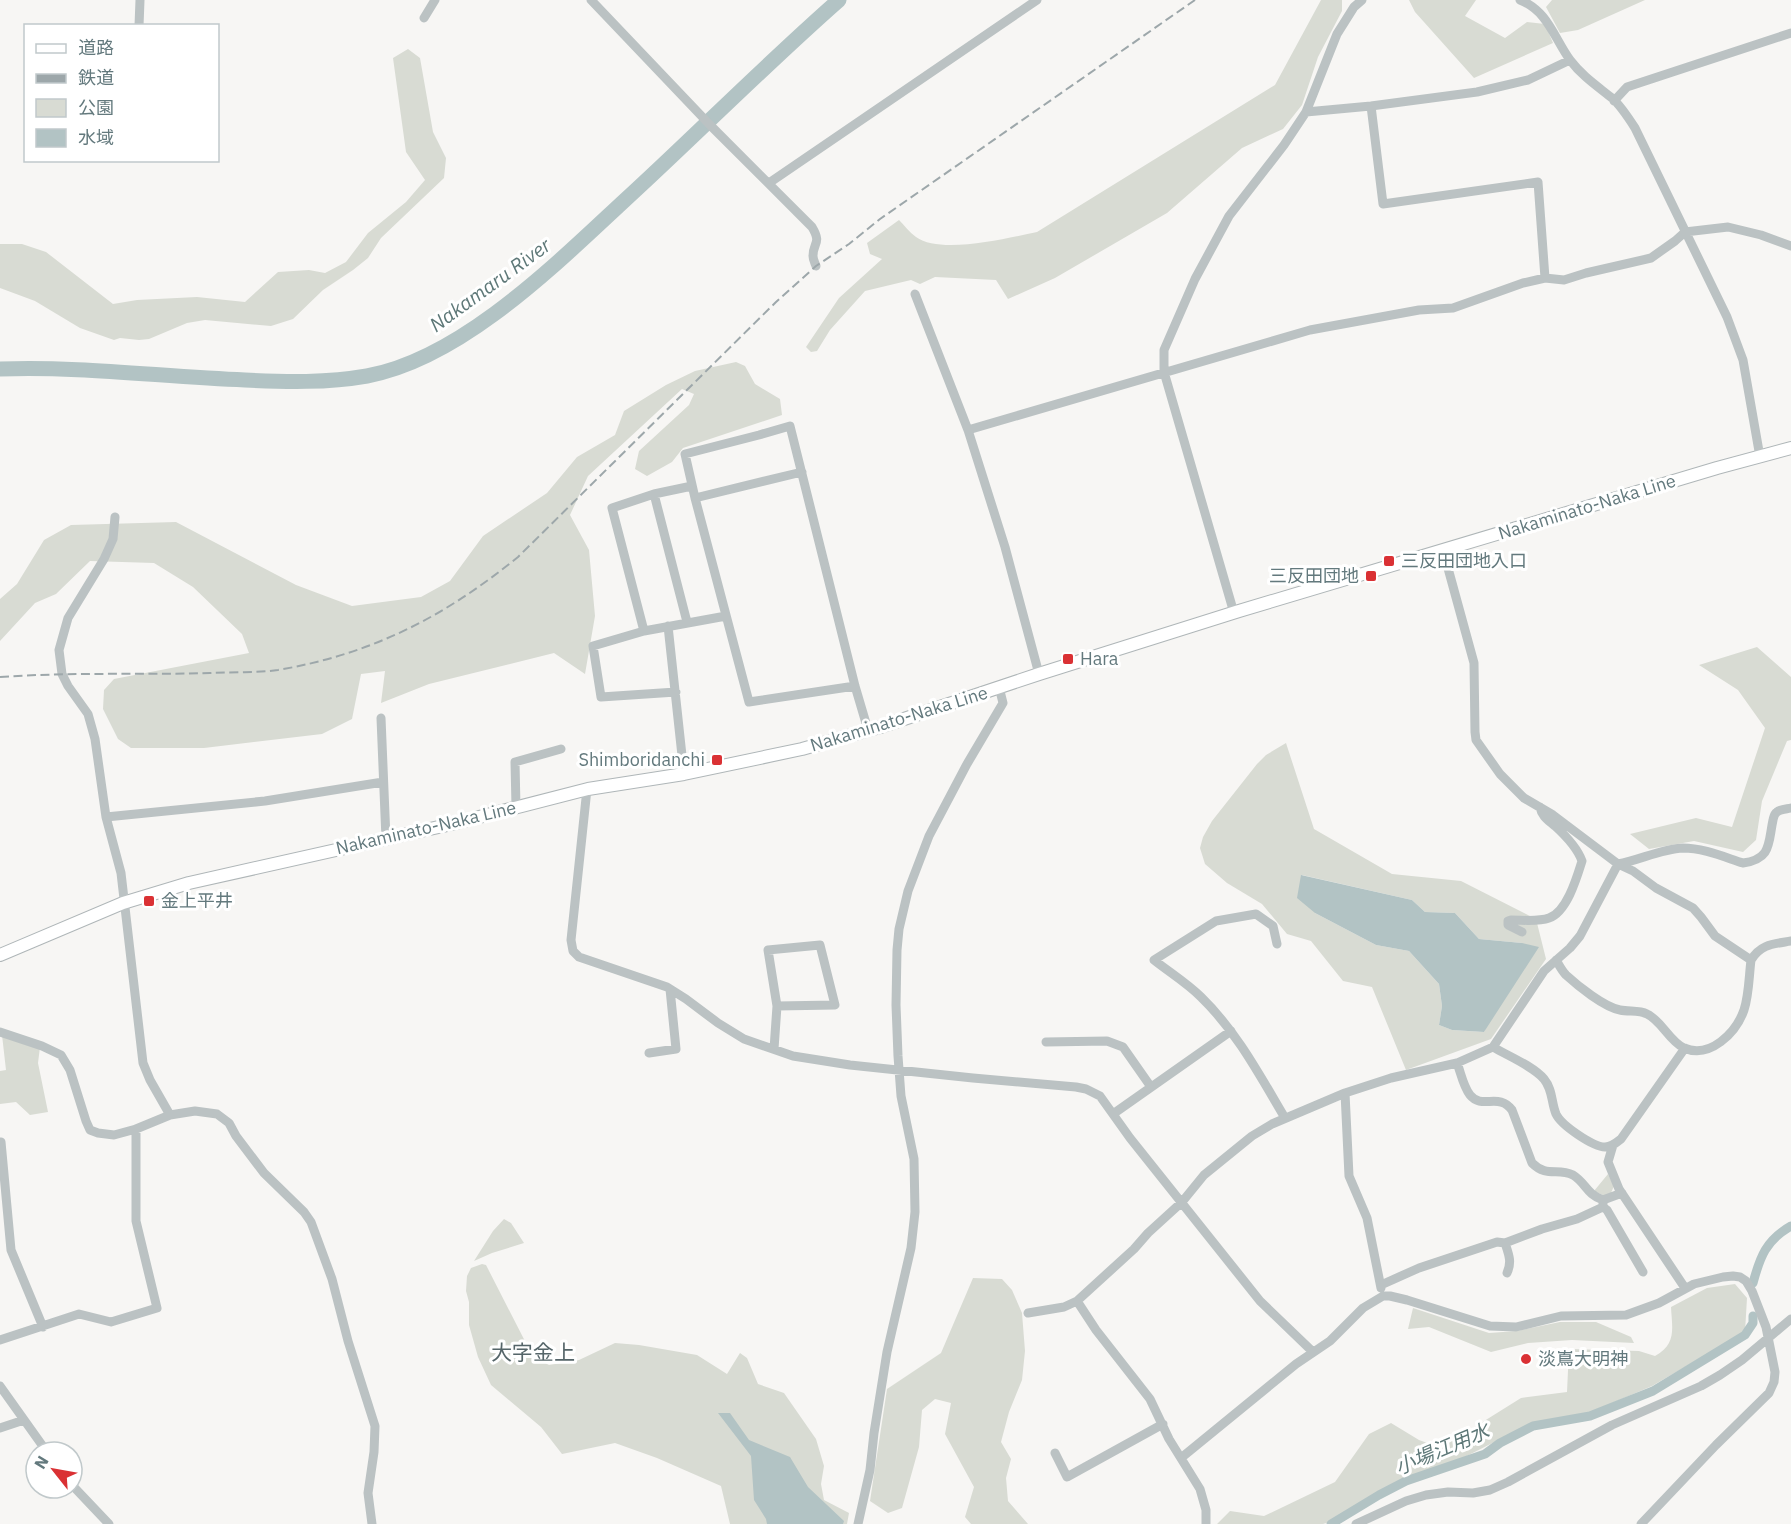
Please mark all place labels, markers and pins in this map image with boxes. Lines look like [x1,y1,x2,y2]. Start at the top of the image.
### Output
place label: 三反田団地入口 [1401,549,1527,572]
marker: 三反田団地入口 [1382,554,1396,568]
place label: 三反田団地 [1269,564,1359,587]
marker: 三反田団地 [1364,569,1378,583]
place label: Hara [1080,647,1119,670]
marker: Hara [1061,652,1075,666]
place label: Shimboridanchi [578,748,705,771]
marker: Shimboridanchi [710,753,724,767]
place label: 金上平井 [161,889,233,912]
marker: 金上平井 [142,894,156,908]
place label: 淡嶌大明神 [1538,1347,1628,1370]
marker: 淡嶌大明神 [1519,1352,1533,1366]

